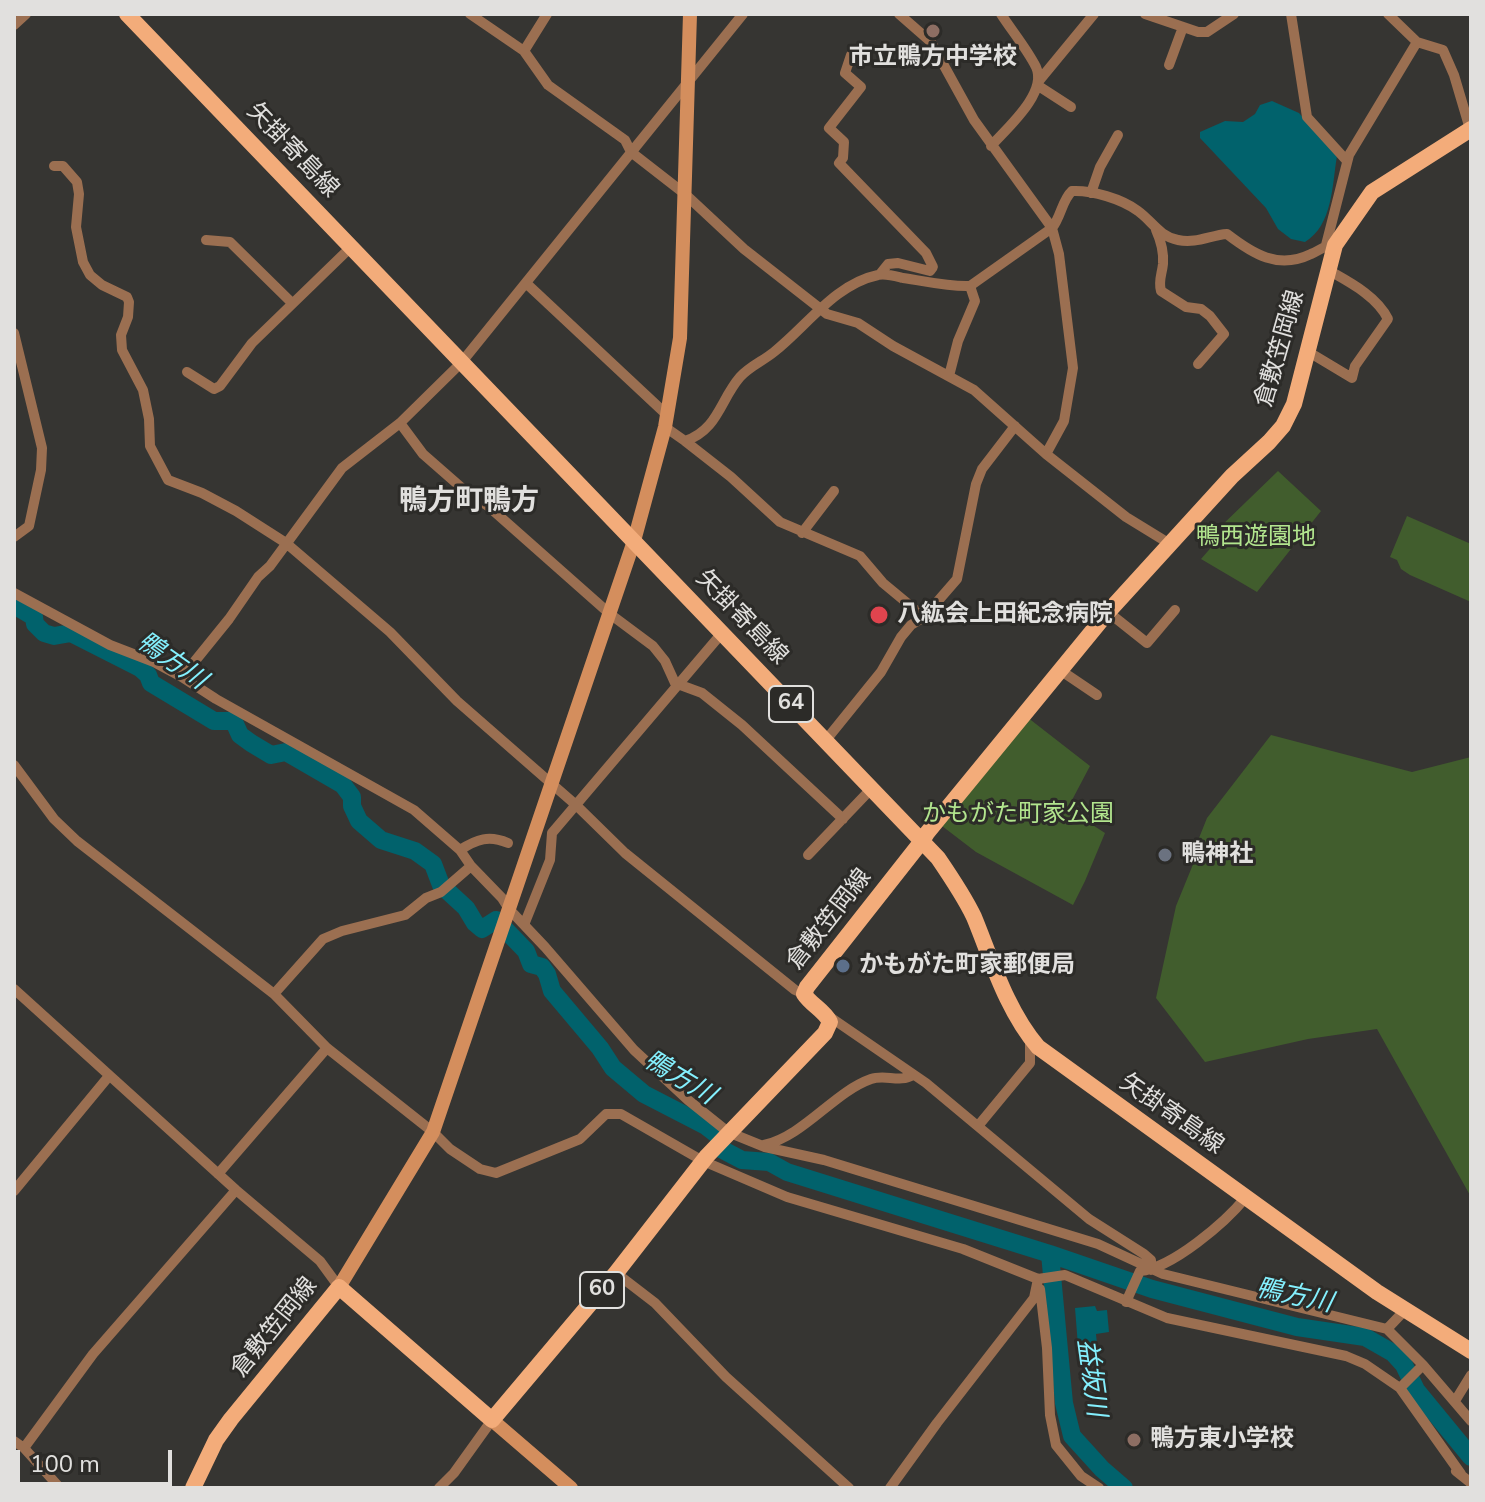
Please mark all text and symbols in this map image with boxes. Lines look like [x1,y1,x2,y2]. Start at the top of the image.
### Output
marker: 市立鴨方中学校 [924,22,942,40]
place label: 市立鴨方中学校 [849,44,1017,72]
street label: 矢掛寄島線 [240,98,344,204]
street label: 倉敷笠岡線 [1251,287,1311,411]
district label: 鴨方町鴨方 [399,485,539,519]
park label: 鴨西遊園地 [1196,524,1316,552]
street label: 矢掛寄島線 [689,565,793,671]
place label: 八紘会上田紀念病院 [897,601,1113,629]
marker: 八紘会上田紀念病院 [868,604,890,626]
water label: 鴨方川 [130,627,212,697]
road number: 64 [769,686,813,722]
park label: かもがた町家公園 [922,801,1114,829]
place label: 鴨神社 [1181,841,1253,869]
marker: 鴨神社 [1156,846,1174,864]
street label: 倉敷笠岡線 [782,864,878,976]
place label: かもがた町家郵便局 [859,952,1075,980]
marker: かもがた町家郵便局 [834,957,852,975]
water label: 鴨方川 [638,1046,720,1112]
street label: 矢掛寄島線 [1114,1069,1228,1161]
street label: 倉敷笠岡線 [226,1272,324,1384]
road number: 60 [580,1272,624,1308]
water label: 鴨方川 [1253,1274,1335,1320]
water label: 益坂川 [1069,1337,1111,1419]
place label: 鴨方東小学校 [1150,1426,1294,1454]
marker: 鴨方東小学校 [1125,1431,1143,1449]
scale bar [20,1434,176,1484]
text: 100 m [30,1448,100,1480]

